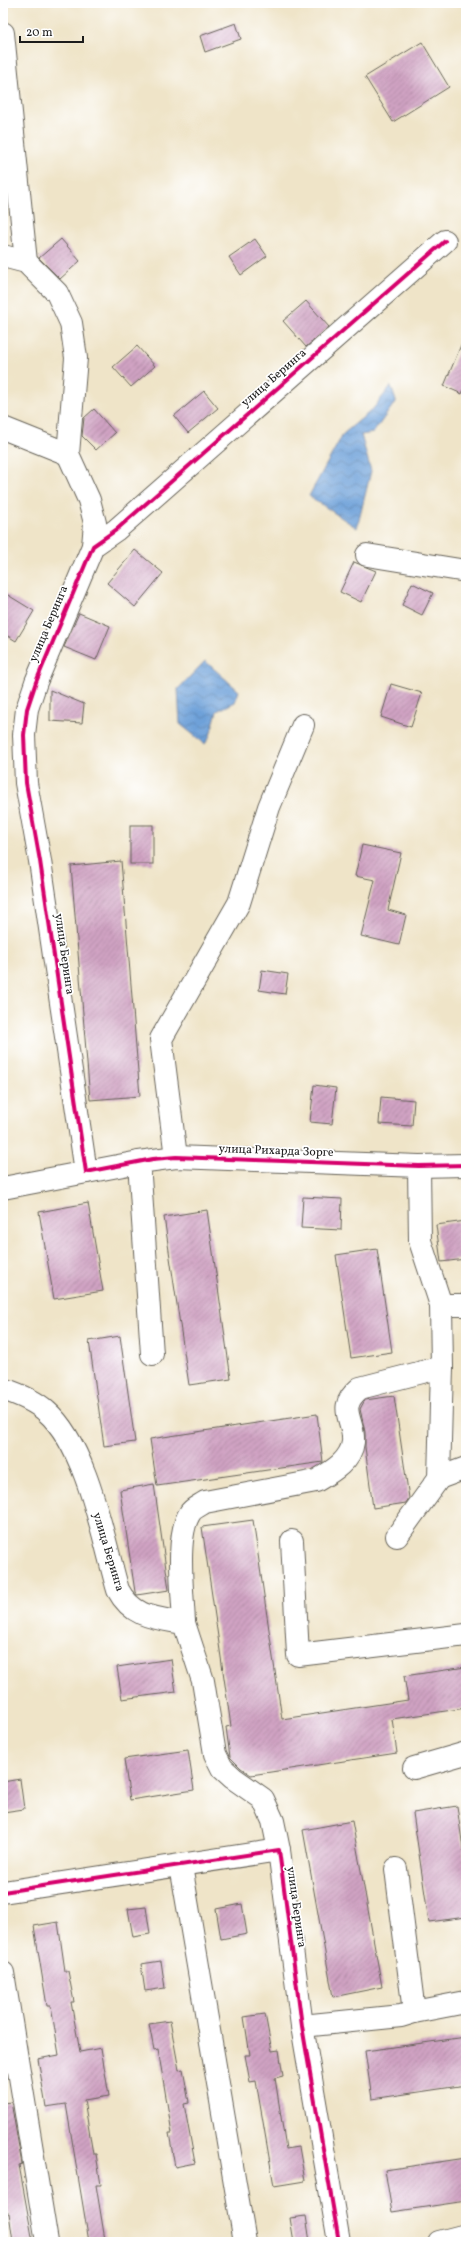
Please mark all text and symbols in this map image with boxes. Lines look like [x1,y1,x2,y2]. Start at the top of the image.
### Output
scale bar [20,18,83,44]
text: 20 m [26,25,53,41]
street label: улица Беринга [238,345,310,411]
street label: улица Беринга [26,583,72,665]
street label: улица Беринга [50,912,78,996]
street label: улица Рихарда Зорге [218,1141,334,1161]
street label: улица Беринга [88,1511,128,1593]
street label: улица Беринга [282,1865,310,1949]

